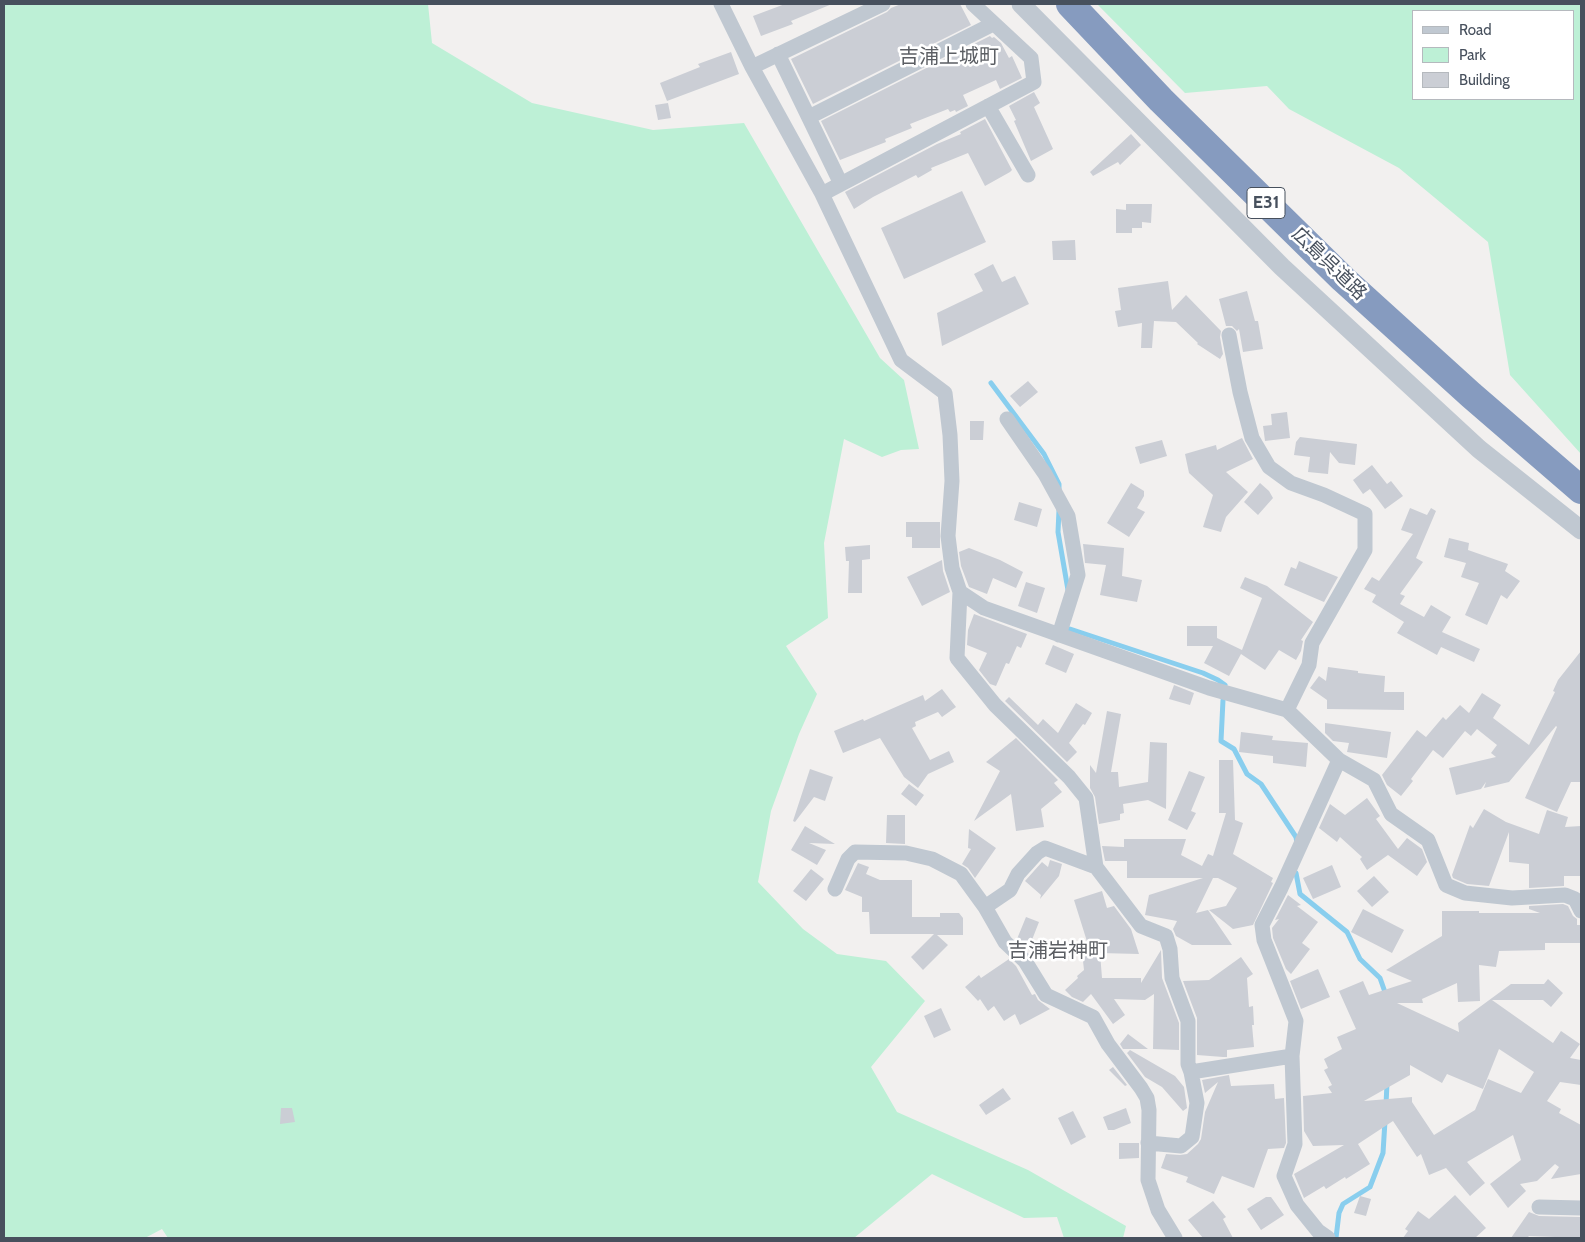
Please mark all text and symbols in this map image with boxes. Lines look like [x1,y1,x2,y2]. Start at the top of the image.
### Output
legend [1412,10,1575,100]
text: Road [1459,21,1492,39]
district label: 吉浦上城町 [899,45,999,69]
text: Park [1459,46,1486,64]
text: Building [1459,71,1510,89]
road number: E31 [1247,188,1285,218]
street label: 広島呉道路 [1287,223,1371,305]
district label: 吉浦岩神町 [1008,939,1108,963]

